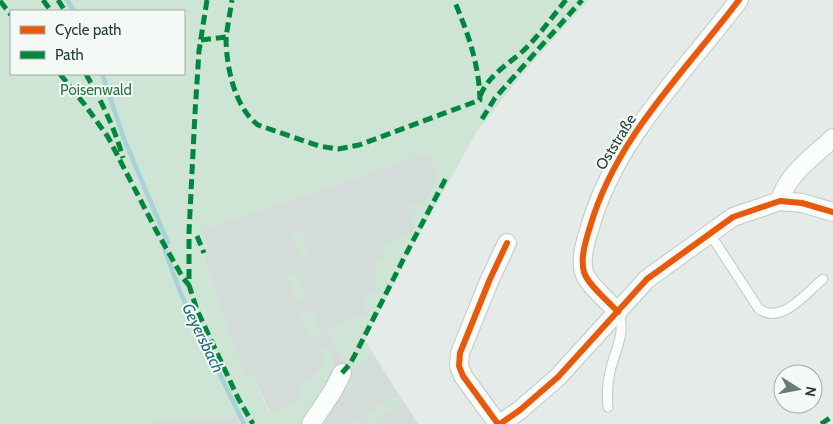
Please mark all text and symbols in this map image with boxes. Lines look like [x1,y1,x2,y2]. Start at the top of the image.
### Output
legend [10,10,185,75]
text: Cycle path [55,21,121,39]
text: Path [55,46,84,64]
park label: Poisenwald [60,81,132,99]
street label: Oststraße [592,111,640,173]
water label: Geyersbach [178,300,228,376]
north arrow [773,364,823,414]
text: N [801,385,821,398]

